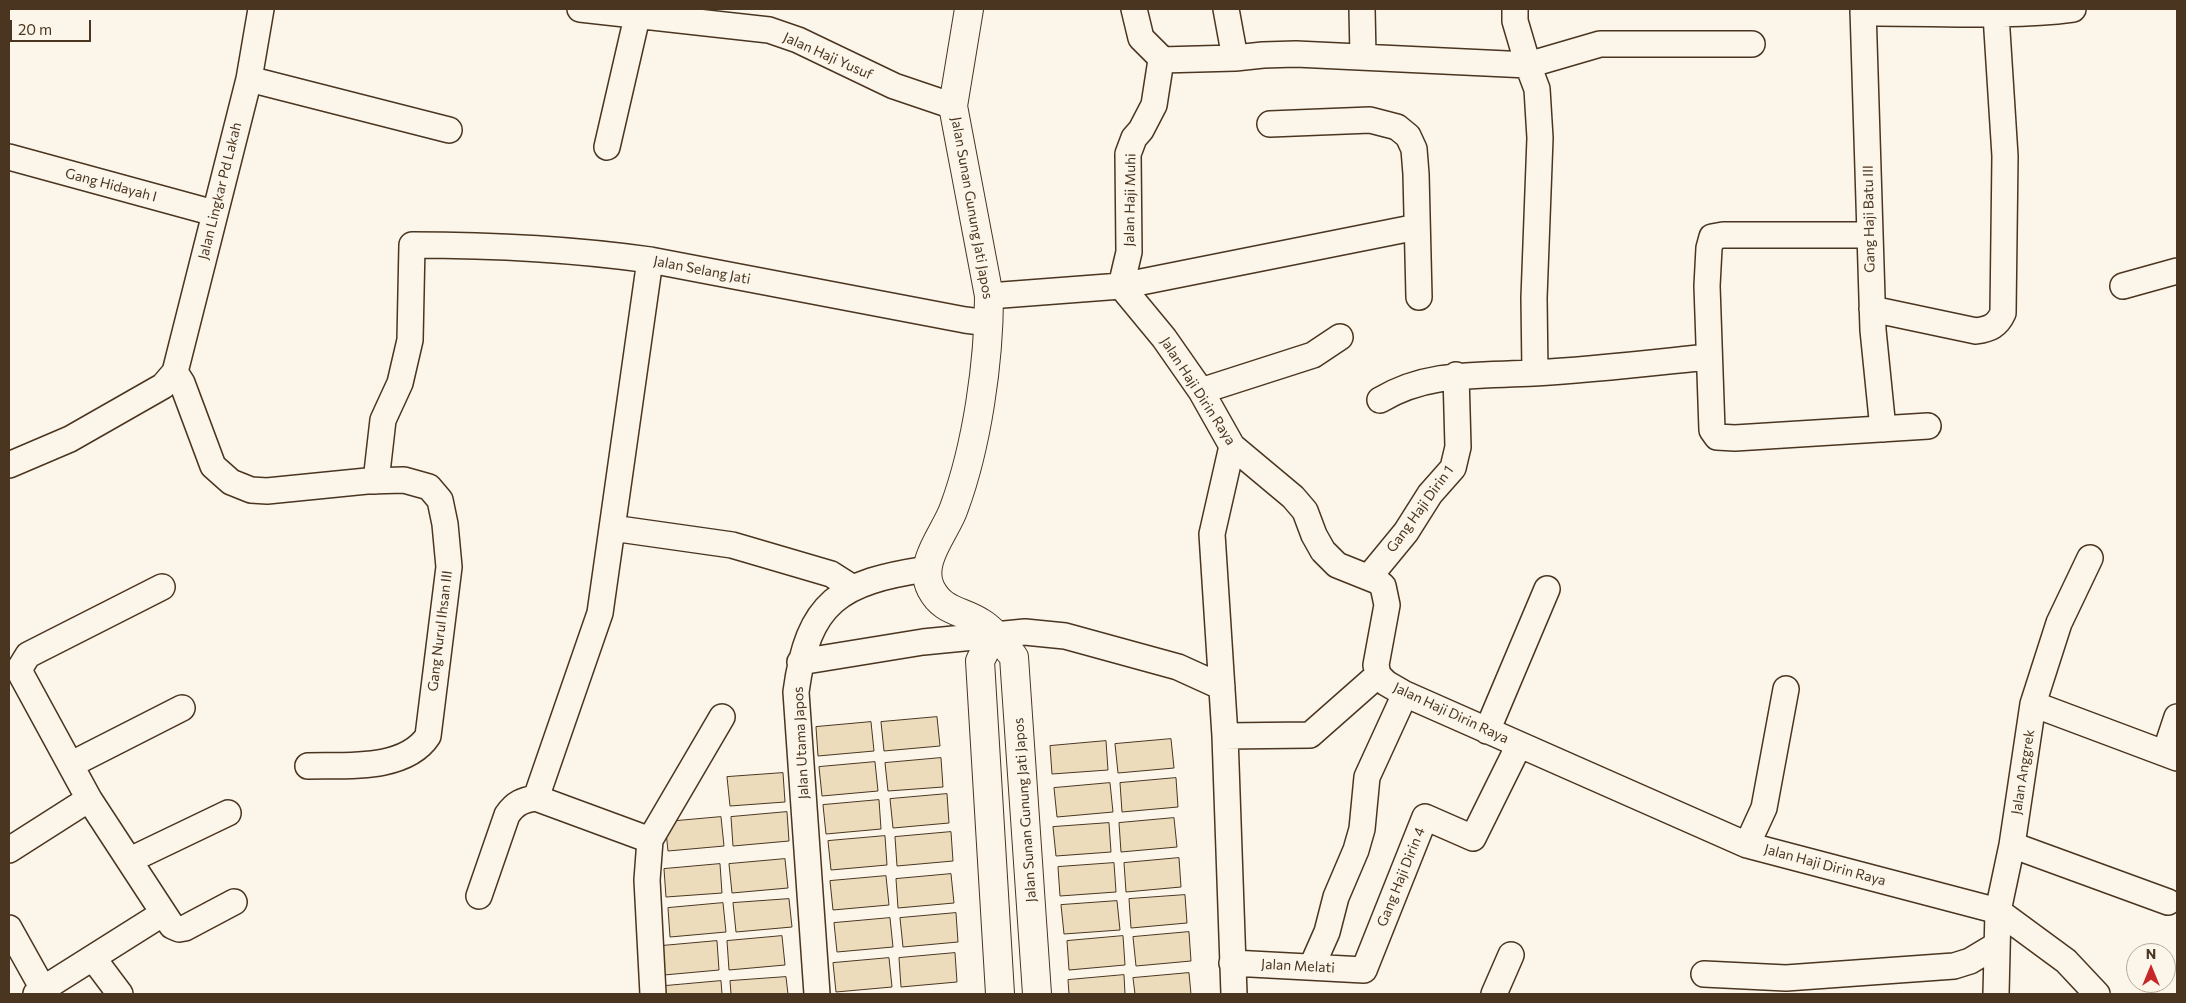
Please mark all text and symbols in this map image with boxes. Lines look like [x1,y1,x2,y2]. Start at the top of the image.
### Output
scale bar [12,10,94,42]
text: 20 m [18,20,52,38]
street label: Jalan Haji Yusuf [781,29,875,83]
street label: Jalan Sunan Gunung Jati Japos [948,115,996,301]
street label: Jalan Lingkar Pd Lakah [195,121,245,261]
street label: Jalan Haji Muhi [1121,153,1139,247]
street label: Gang Hidayah I [63,165,159,205]
street label: Gang Haji Batu III [1860,165,1878,273]
street label: Jalan Selang Jati [652,252,752,288]
street label: Jalan Haji Dirin Raya [1157,334,1239,448]
street label: Gang Haji Dirin 1 [1383,462,1457,556]
street label: Gang Nurul Ihsan III [424,569,456,693]
street label: Jalan Haji Dirin Raya [1391,679,1511,747]
street label: Jalan Utama Japos [790,686,812,800]
street label: Jalan Sunan Gunung Jati Japos [1010,717,1040,903]
street label: Jalan Anggrek [2008,728,2038,816]
street label: Gang Haji Dirin 4 [1373,825,1429,929]
street label: Jalan Haji Dirin Raya [1762,841,1888,889]
north arrow [2126,943,2176,993]
text: N [2146,945,2156,962]
street label: Jalan Melati [1261,956,1335,976]

